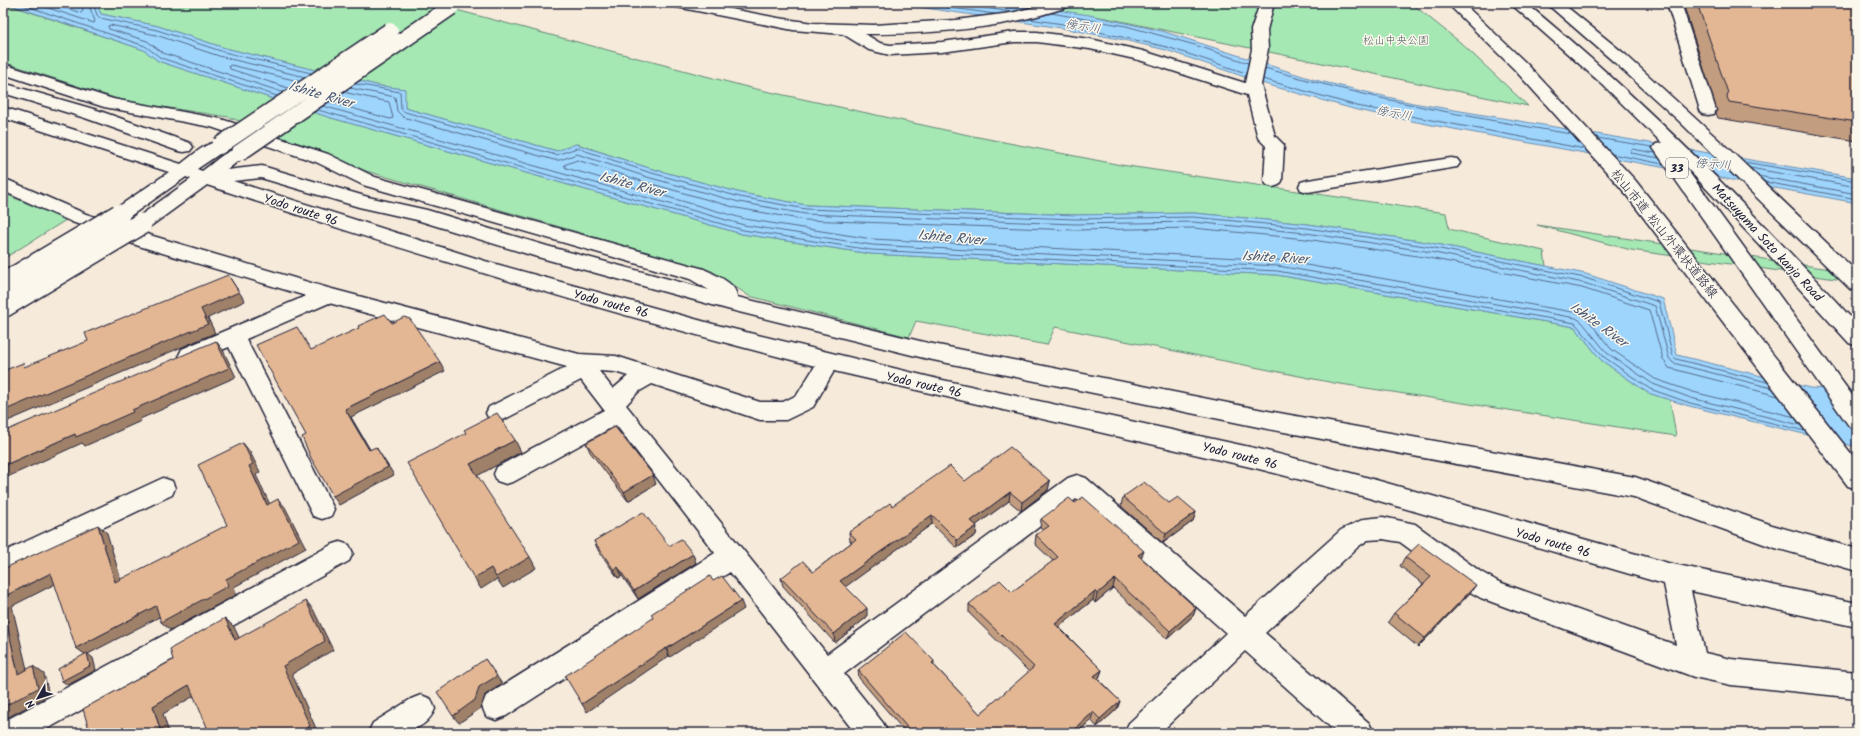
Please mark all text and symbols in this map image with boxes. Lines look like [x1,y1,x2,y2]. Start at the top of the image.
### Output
water label: 傍示川 [1064,14,1102,39]
park label: 松山中央公園 [1363,32,1429,50]
water label: Ishite River [286,75,359,116]
water label: 傍示川 [1375,101,1413,126]
water label: 傍示川 [1694,154,1732,175]
road number: 33 [1666,158,1688,178]
street label: 松山市道 松山外環状道路線 [1605,165,1723,304]
water label: Ishite River [597,166,670,205]
street label: Matsuyama Soto kanjo Road [1706,179,1828,307]
street label: Yodo route 96 [261,189,340,232]
water label: Ishite River [917,224,989,252]
water label: Ishite River [1241,245,1312,271]
street label: Yodo route 96 [571,284,651,325]
water label: Ishite River [1565,296,1635,355]
street label: Yodo route 96 [884,367,964,404]
street label: Yodo route 96 [1200,437,1280,476]
street label: Yodo route 96 [1513,523,1593,564]
north arrow [18,678,58,718]
text: N [22,695,40,712]

